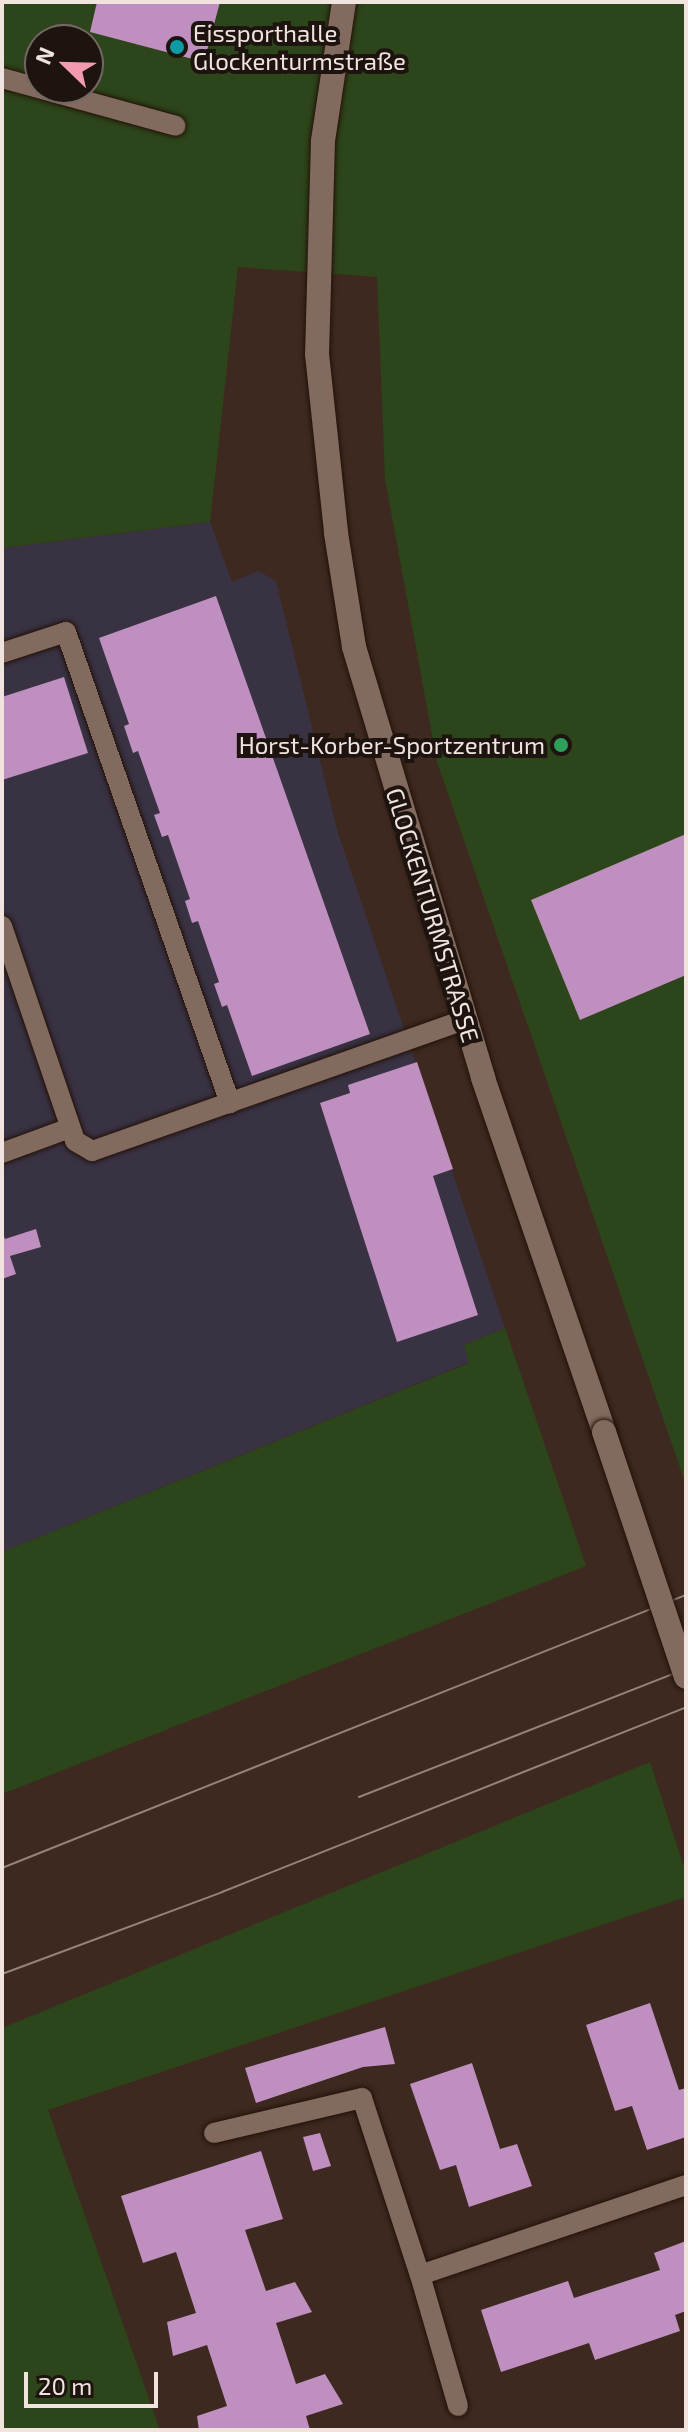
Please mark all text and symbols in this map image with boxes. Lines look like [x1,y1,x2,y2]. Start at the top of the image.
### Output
place label: Eissporthalle Glockenturmstraße [193,19,406,75]
north arrow [24,24,104,104]
marker: Eissporthalle Glockenturmstraße [168,38,186,56]
text: N [29,43,59,68]
place label: Horst-Korber-Sportzentrum [239,731,545,759]
marker: Horst-Korber-Sportzentrum [552,736,570,754]
street label: GLOCKENTURMSTRASSE [381,784,485,1046]
scale bar [28,2356,162,2406]
text: 20 m [38,2371,92,2400]

